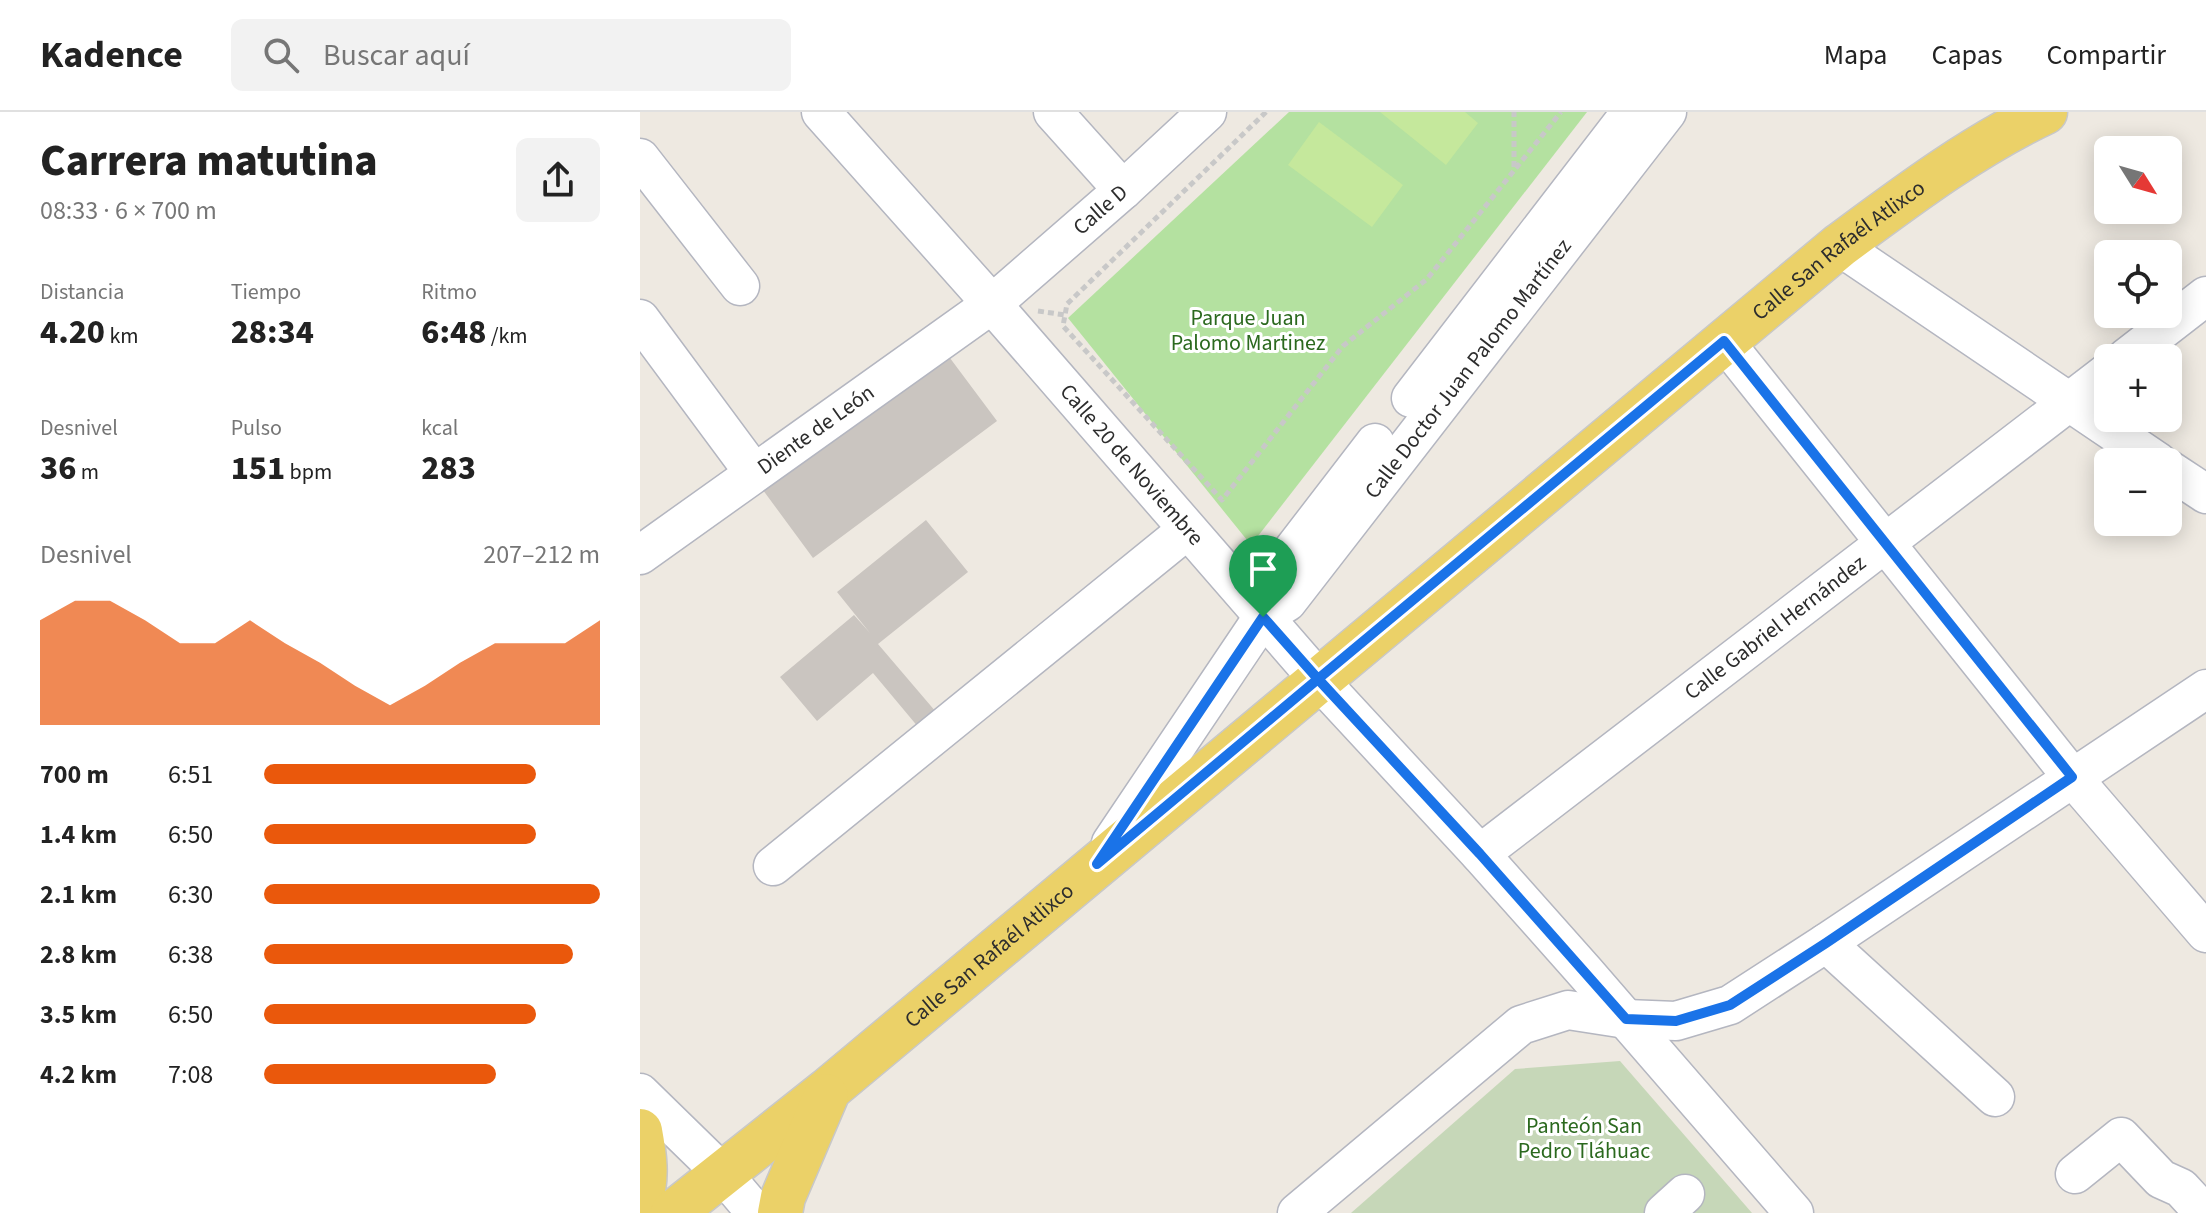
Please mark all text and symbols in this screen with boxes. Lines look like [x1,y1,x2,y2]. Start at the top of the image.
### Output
search box [231,19,791,91]
text: Kadence [40,28,183,82]
icon: search [259,33,303,77]
text: Buscar aquí [323,34,470,77]
text: Mapa [1824,35,1887,75]
text: Capas [1931,35,2003,75]
text: Compartir [2047,35,2166,75]
text: Carrera matutina [40,130,378,193]
north arrow [2094,136,2182,224]
map controls [2094,136,2182,536]
button: share [516,138,600,222]
street label: Calle San Rafaél Atlixco [1745,172,1932,328]
street label: Calle D [1066,177,1135,243]
text: 08:33 · 6 × 700 m [40,192,217,229]
street label: Calle Doctor Juan Palomo Martínez [1357,232,1579,505]
button: locate [2094,240,2182,328]
text: Distancia [40,276,124,308]
text: Tiempo [231,276,301,308]
text: Ritmo [421,276,477,308]
park label: Parque Juan Palomo Martinez [1171,302,1325,359]
text: 4.20 [40,308,105,357]
text: 28:34 [231,308,314,357]
text: 6:48 [421,308,486,357]
text: km [105,320,139,352]
text: /km [486,320,528,352]
button: + [2094,344,2182,432]
street label: Diente de León [751,377,881,482]
street label: Calle 20 de Noviembre [1052,377,1211,553]
text: Desnivel [40,412,118,444]
text: Pulso [231,412,282,444]
text: kcal [421,412,458,444]
text: 36 [40,444,76,493]
text: 151 [231,444,285,493]
text: 283 [421,444,476,493]
button: − [2094,448,2182,536]
text: m [76,456,99,488]
text: bpm [285,456,332,488]
pin [1229,535,1297,617]
text: Desnivel [40,536,132,573]
text: 207–212 m [483,536,600,573]
icon: arrive [1241,547,1285,591]
street label: Calle Gabriel Hernández [1677,547,1873,708]
text: 700 m [40,756,109,793]
text: 6:51 [168,756,213,793]
text: 1.4 km [40,816,117,853]
text: 6:50 [168,816,213,853]
street label: Calle San Rafaél Atlixco [898,875,1081,1036]
text: 2.1 km [40,876,117,913]
text: 6:30 [168,876,213,913]
text: 2.8 km [40,936,117,973]
text: 6:38 [168,936,213,973]
text: 3.5 km [40,996,117,1033]
text: 6:50 [168,996,213,1033]
text: 4.2 km [40,1056,117,1093]
text: 7:08 [168,1056,213,1093]
park label: Panteón San Pedro Tláhuac [1518,1110,1650,1167]

